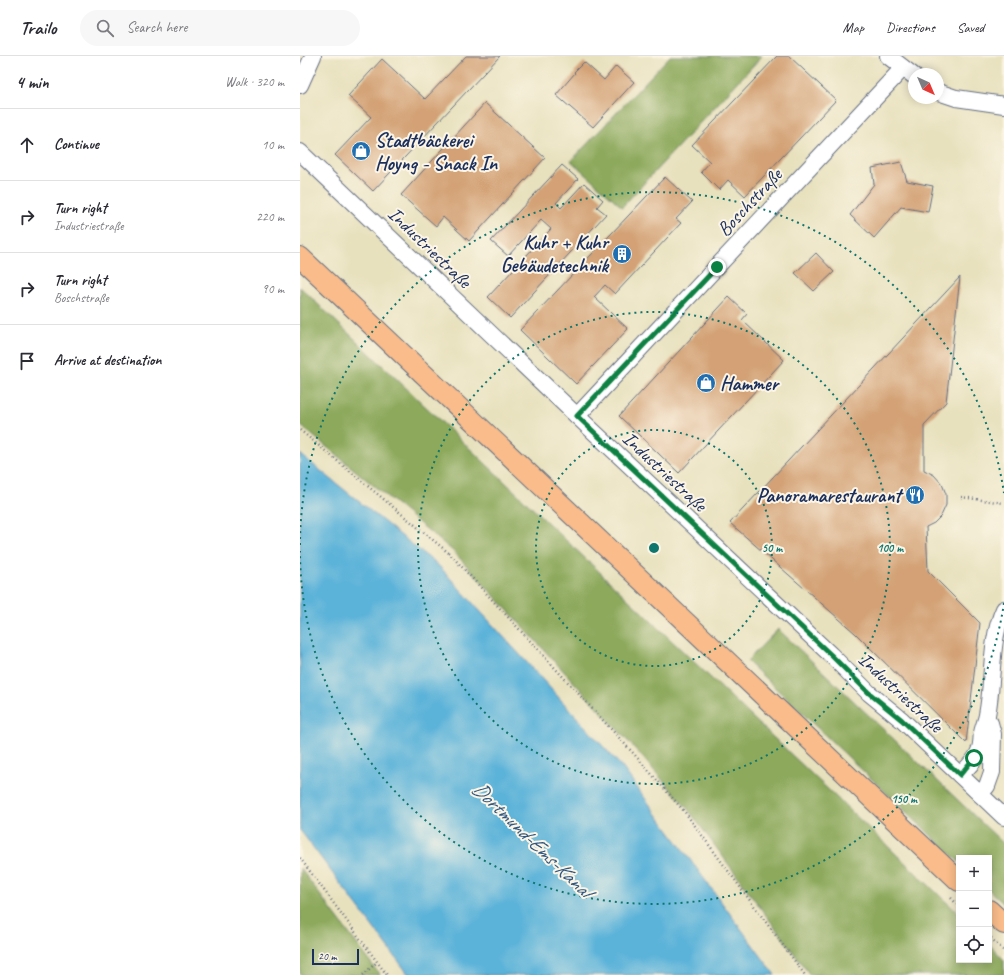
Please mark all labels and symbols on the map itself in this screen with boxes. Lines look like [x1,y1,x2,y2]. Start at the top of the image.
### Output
north arrow [908,68,944,104]
place label: Stadtbäckerei Hoyng - Snack In [375,128,498,176]
shop icon: Stadtbäckerei Hoyng - Snack In [350,140,372,162]
street label: Boschstraße [711,162,788,242]
street label: Industriestraße [383,201,478,294]
place label: Kuhr + Kuhr Gebäudetechnik [501,230,611,278]
building icon: Kuhr + Kuhr Gebäudetechnik [611,243,633,265]
route end [708,258,726,276]
place label: Hammer [720,371,781,396]
shop icon: Hammer [695,372,717,394]
street label: Industriestraße [617,426,713,518]
place label: Panoramarestaurant [757,483,904,508]
restaurant icon: Panoramarestaurant [904,484,926,506]
text: 50 m [762,540,783,556]
text: 100 m [877,540,904,556]
centre of rings [647,541,661,555]
street label: Industriestraße [853,647,949,739]
route start [965,749,983,767]
water label: Dortmund-Ems-Kanal [467,776,602,907]
text: 150 m [891,791,918,807]
scale bar [312,947,359,966]

